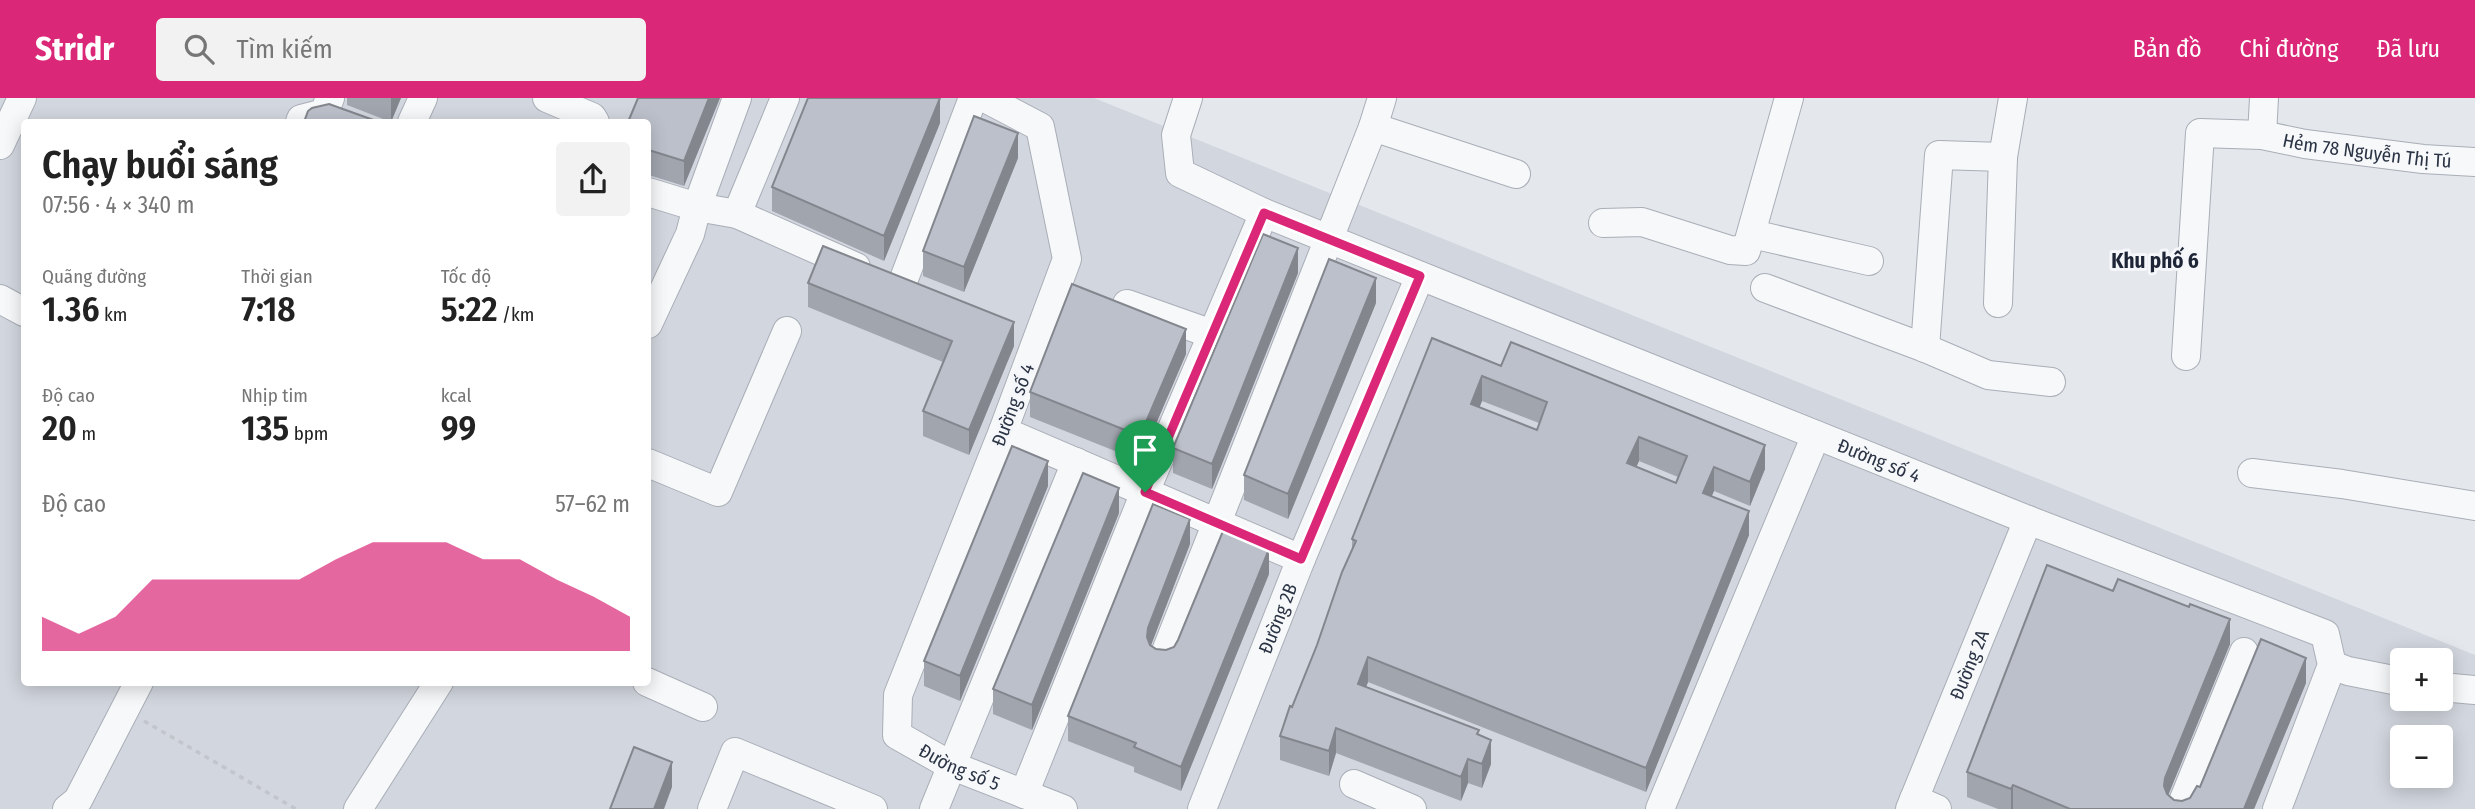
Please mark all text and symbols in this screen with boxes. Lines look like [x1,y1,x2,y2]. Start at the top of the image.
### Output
search box [156,18,646,81]
text: Stridr [35,29,114,69]
icon: search [180,30,218,68]
text: Tìm kiếm [236,34,333,65]
text: Bản đồ [2133,35,2202,63]
text: Chỉ đường [2240,35,2338,63]
text: Đã lưu [2376,35,2440,63]
street label: Hẻm 78 Nguyễn Thị Tú [2281,128,2452,172]
text: Chạy buổi sáng [42,142,278,188]
button: share [556,142,630,216]
text: 07:56 · 4 × 340 m [42,191,194,219]
district label: Khu phố 6 [2111,246,2199,274]
text: Quãng đường [42,265,146,288]
text: Thời gian [241,265,313,288]
text: Tốc độ [441,265,491,288]
text: 1.36 [42,288,99,330]
text: 7:18 [241,288,296,330]
text: 5:22 [441,288,498,330]
text: km [99,303,127,326]
text: /km [498,303,534,326]
street label: Đường số 4 [987,360,1039,450]
text: Độ cao [42,384,95,407]
text: Nhịp tim [241,384,308,407]
text: kcal [441,384,471,407]
text: 20 [42,407,77,449]
text: 135 [241,407,289,449]
text: 99 [441,407,476,449]
pin [1115,420,1175,492]
text: m [77,422,96,445]
text: bpm [289,422,328,445]
icon: arrive [1126,431,1164,469]
street label: Đường số 4 [1834,433,1924,487]
text: Độ cao [42,490,106,518]
text: 57–62 m [555,490,630,518]
street label: Đường 2B [1253,580,1302,657]
street label: Đường 2A [1944,626,1994,703]
map controls [2390,648,2453,788]
button: + [2390,648,2453,711]
button: − [2390,725,2453,788]
street label: Đường số 5 [915,738,1003,795]

